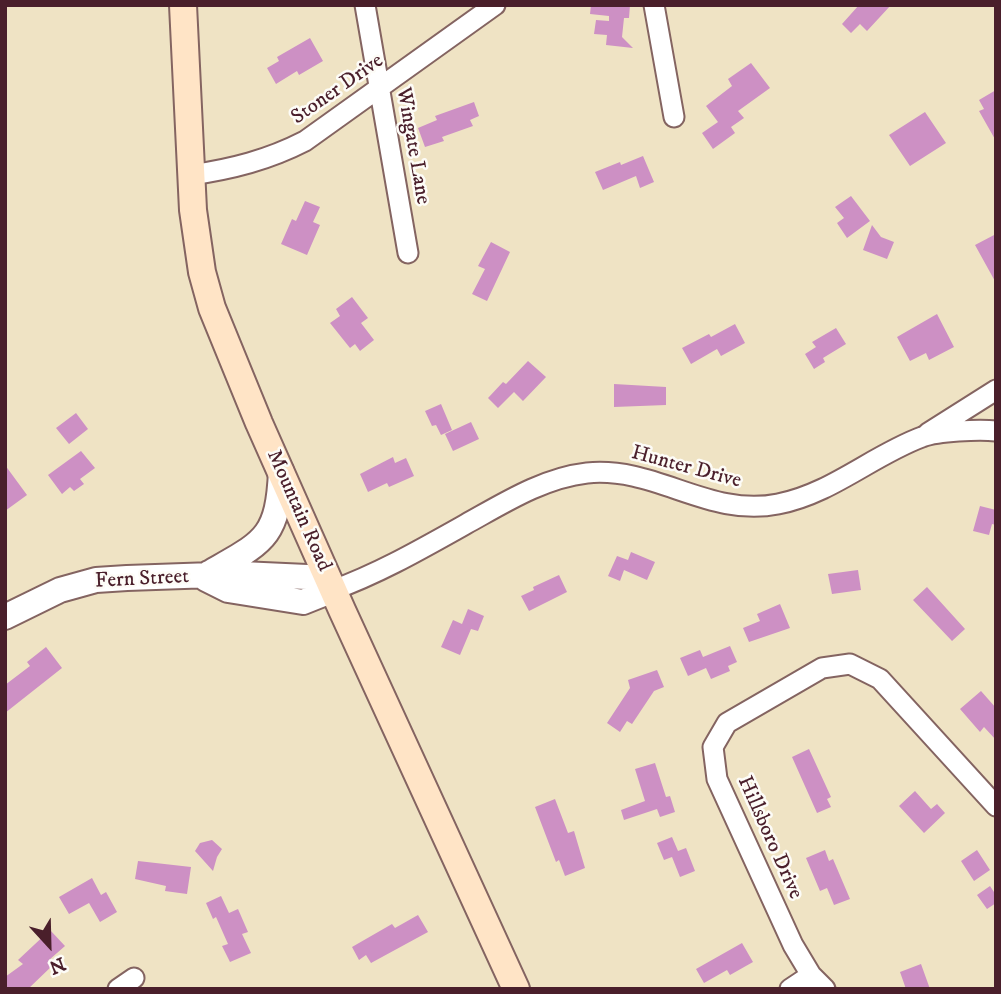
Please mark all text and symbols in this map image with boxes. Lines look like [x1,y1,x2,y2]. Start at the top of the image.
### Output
street label: Stoner Drive [287,49,389,131]
street label: Wingate Lane [389,86,435,206]
street label: Hunter Drive [628,441,744,495]
street label: Mountain Road [260,446,336,576]
street label: Fern Street [94,565,190,595]
street label: Hillsboro Drive [731,773,807,903]
north arrow [14,910,84,980]
text: N [46,951,69,979]

